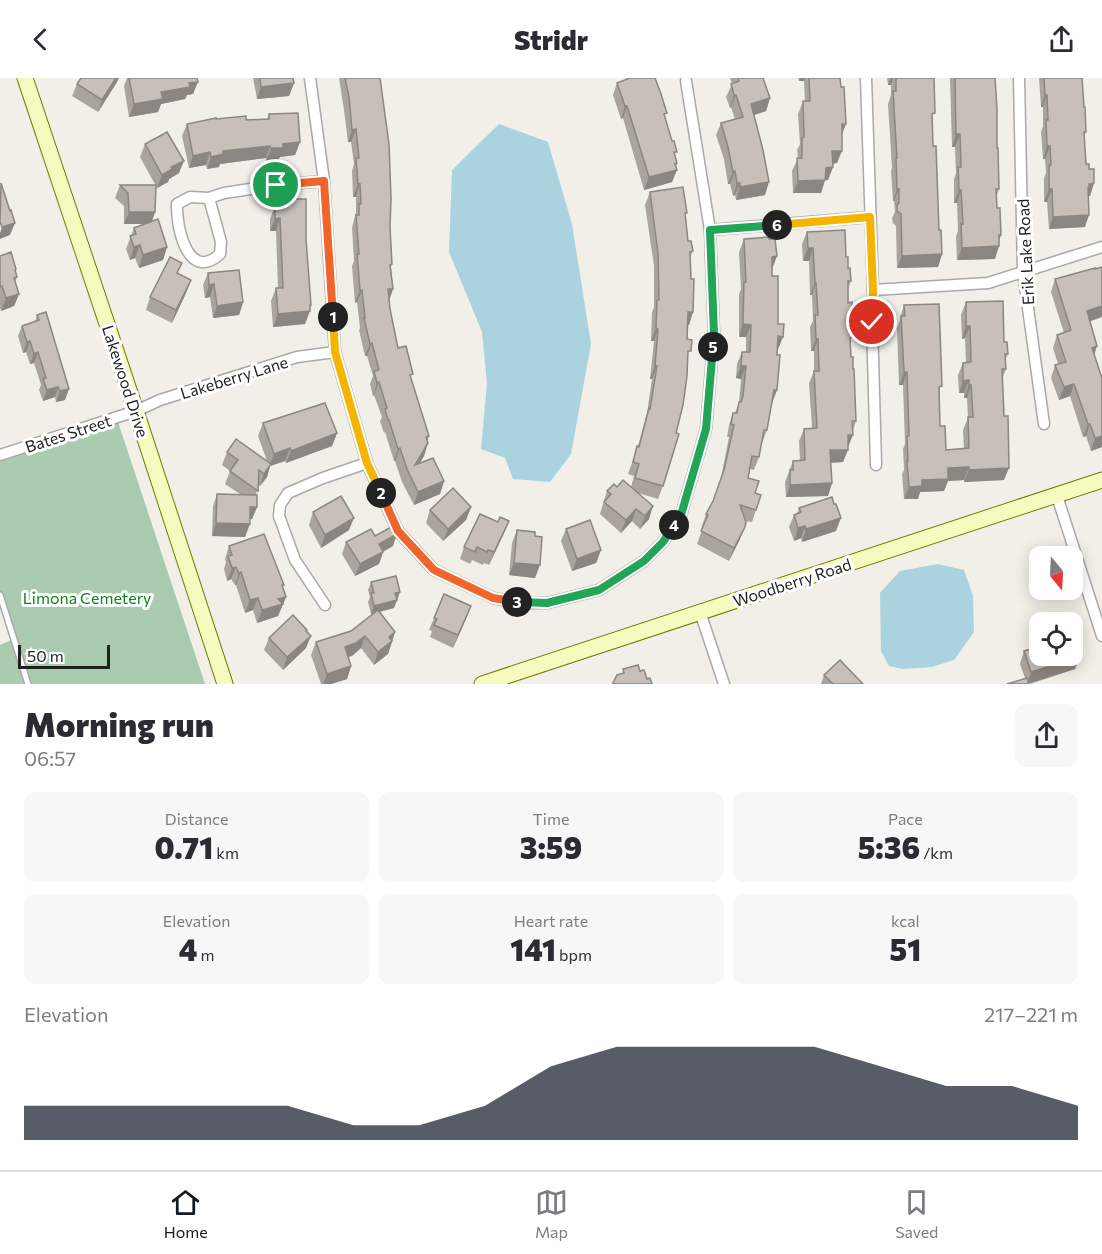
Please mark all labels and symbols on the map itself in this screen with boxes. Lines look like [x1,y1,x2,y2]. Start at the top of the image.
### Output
pin [250,159,301,210]
street label: Erik Lake Road [1013,198,1037,306]
pin: 6 [762,210,792,240]
pin [846,296,897,347]
pin: 1 [318,302,348,332]
street label: Lakewood Drive [99,323,153,439]
pin: 5 [698,332,728,362]
street label: Lakeberry Lane [178,352,290,402]
street label: Bates Street [23,410,114,456]
pin: 2 [366,478,396,508]
pin: 4 [659,510,689,540]
north arrow [1029,546,1083,600]
street label: Woodberry Road [731,554,853,610]
pin: 3 [502,587,532,617]
park label: Limona Cemetery [23,588,151,607]
scale bar [18,642,110,670]

